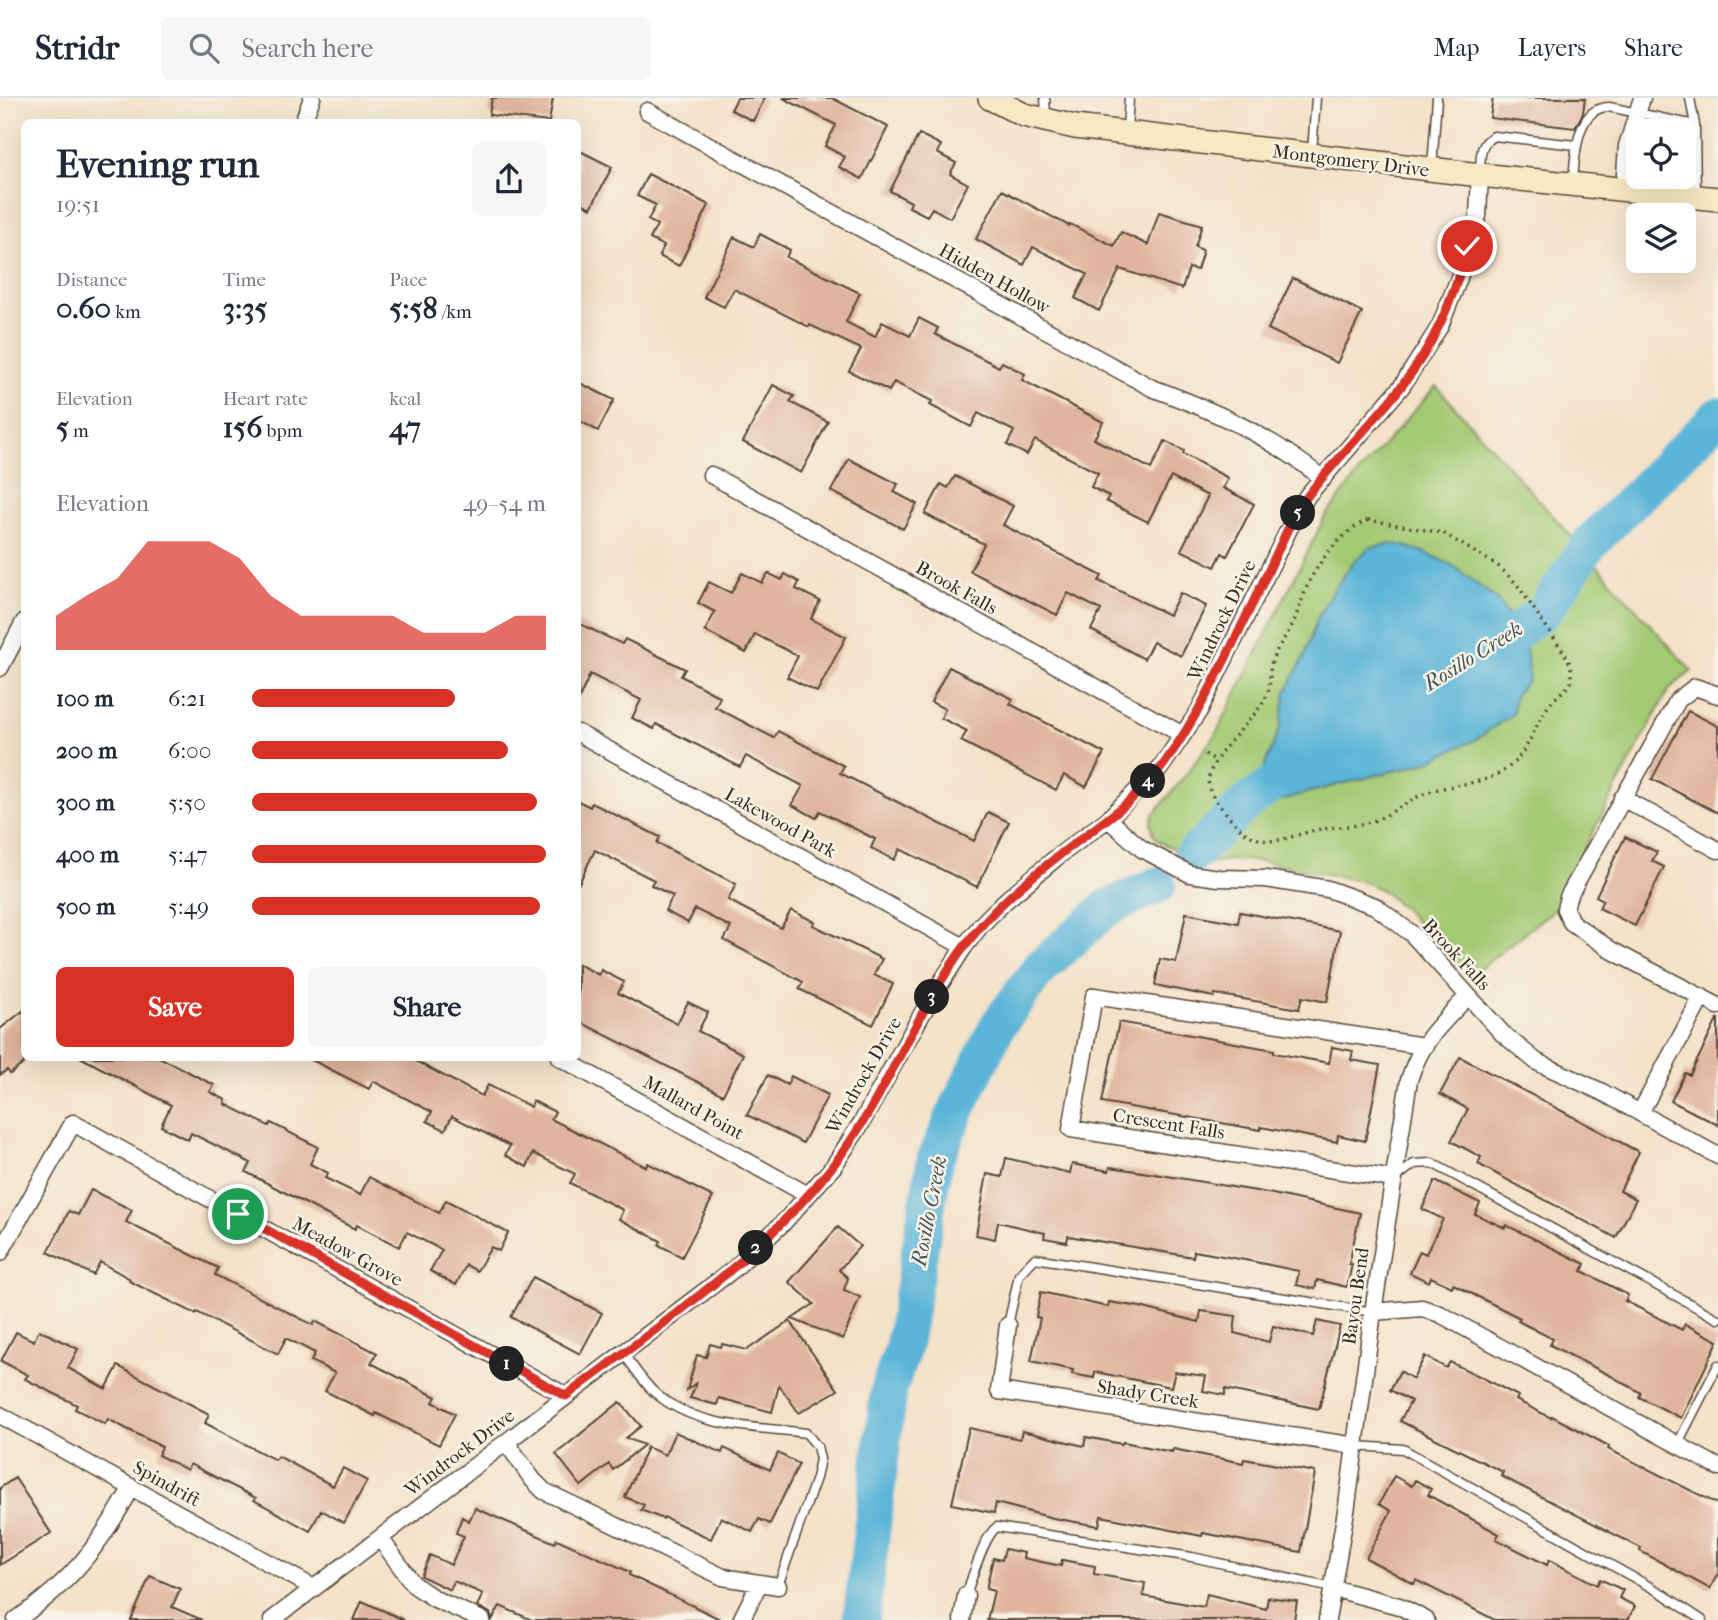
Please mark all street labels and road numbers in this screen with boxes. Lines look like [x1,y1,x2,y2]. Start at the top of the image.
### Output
street label: Montgomery Drive [1271,140,1431,182]
street label: Hidden Hollow [935,239,1055,319]
street label: Windrock Drive [1183,556,1261,685]
street label: Brook Falls [912,557,1001,619]
street label: Lakewood Park [721,783,840,863]
street label: Brook Falls [1418,914,1495,995]
street label: Windrock Drive [821,1013,906,1139]
street label: Mallard Point [639,1071,748,1145]
street label: Crescent Falls [1111,1104,1226,1144]
street label: Meadow Grove [289,1213,406,1291]
street label: Bayou Bend [1338,1245,1374,1346]
street label: Shady Creek [1095,1375,1201,1413]
street label: Windrock Drive [400,1404,519,1502]
street label: Spindrift [129,1456,204,1511]

